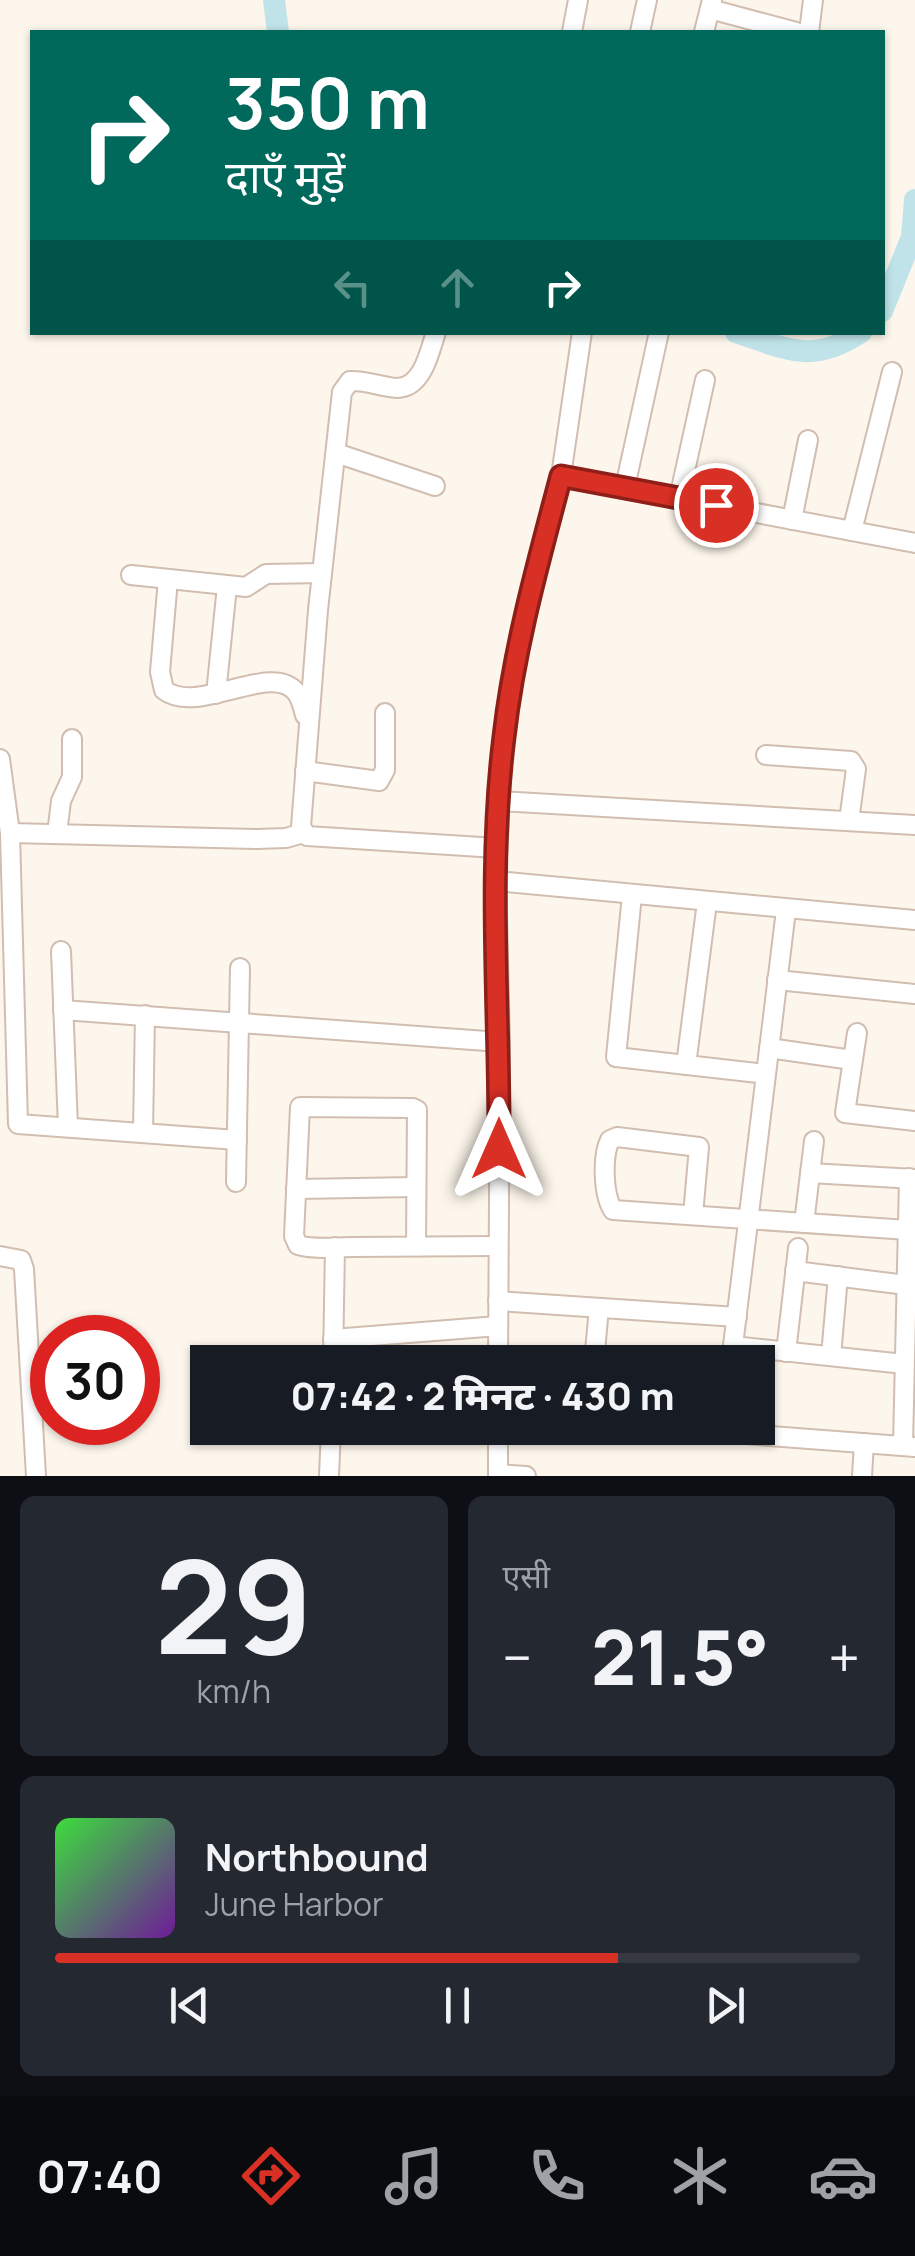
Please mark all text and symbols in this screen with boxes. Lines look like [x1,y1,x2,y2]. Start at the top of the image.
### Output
text: 350 m [225,54,430,150]
icon: right [60,70,190,200]
text: दाएँ मुड़ें [225,145,345,207]
icon: left [325,260,380,315]
icon: ahead [430,260,485,315]
icon: right [535,260,590,315]
pin [674,463,759,548]
icon: arrive [689,478,744,533]
position arrow [447,1097,551,1201]
speed limit sign: 30 [30,1315,160,1445]
text: 07:42 · 2 मिनट · 430 m [290,1369,675,1421]
text: 29 [155,1515,313,1693]
text: एसी [503,1554,550,1598]
text: 21.5° [591,1605,769,1708]
text: − [503,1619,532,1695]
text: + [828,1619,860,1695]
text: km/h [197,1669,271,1713]
text: Northbound [205,1830,429,1882]
text: June Harbor [205,1882,383,1926]
icon: previous [162,1978,217,2033]
icon: pause [430,1978,485,2033]
icon: next [698,1978,753,2033]
icon: directions [236,2141,306,2211]
icon: music [379,2141,449,2211]
icon: phone [522,2141,592,2211]
icon: climate [665,2141,735,2211]
icon: car [808,2141,878,2211]
text: 07:40 [37,2145,163,2207]

